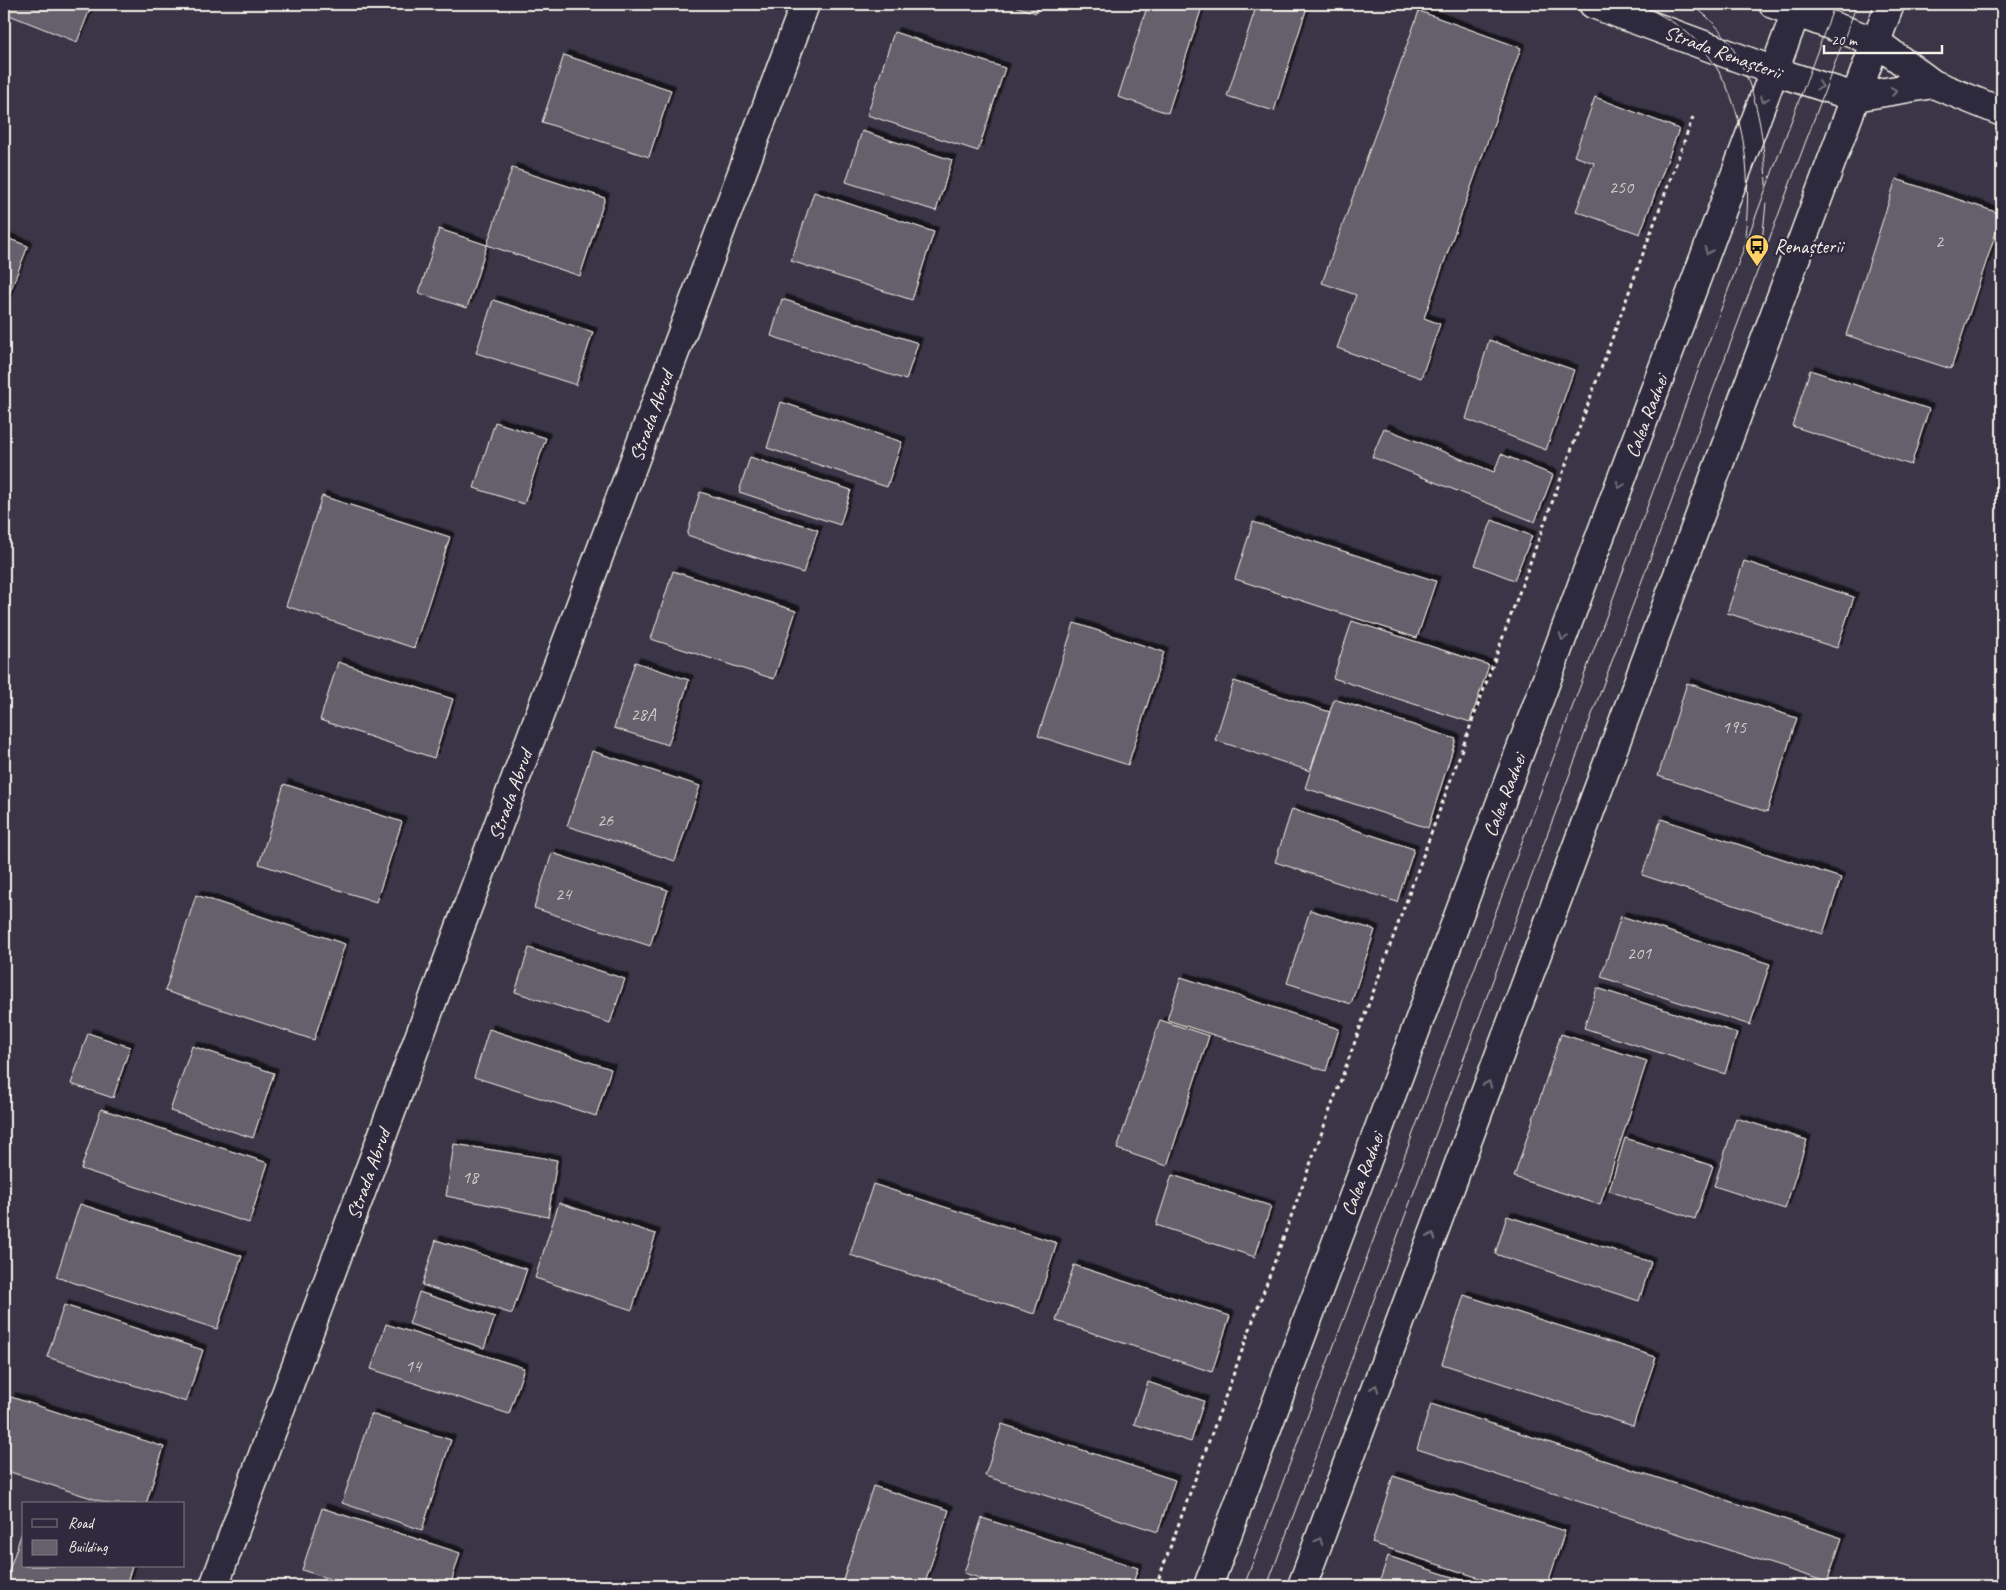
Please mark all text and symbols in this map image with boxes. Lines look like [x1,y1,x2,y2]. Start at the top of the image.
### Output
street label: Strada Renașterii [1661,20,1787,86]
scale bar [1824,22,1941,54]
text: 20 m [1831,31,1858,50]
one-way arrow [1815,80,1824,90]
one-way arrow [1889,86,1898,96]
one-way arrow [1760,94,1770,102]
house number: 250 [1609,176,1635,198]
house number: 2 [1935,230,1945,252]
bus stop icon: Renașterii [1744,233,1770,267]
place label: Renașterii [1774,234,1845,259]
one-way arrow [1704,246,1714,255]
street label: Strada Abrud [624,365,680,465]
street label: Calea Radnei [1619,369,1675,461]
one-way arrow [1616,480,1626,489]
one-way arrow [1559,633,1569,641]
house number: 28A [630,703,657,725]
house number: 195 [1722,716,1747,738]
street label: Strada Abrud [483,744,539,844]
street label: Calea Radnei [1477,748,1533,840]
house number: 26 [597,809,614,831]
house number: 24 [555,883,573,905]
house number: 201 [1627,942,1652,964]
one-way arrow [1482,1080,1492,1088]
street label: Strada Abrud [341,1123,397,1223]
street label: Calea Radnei [1335,1127,1391,1219]
house number: 18 [462,1166,480,1188]
one-way arrow [1426,1232,1436,1241]
house number: 14 [405,1355,423,1377]
one-way arrow [1369,1384,1379,1393]
legend [22,1502,185,1568]
text: Road [68,1514,95,1533]
one-way arrow [1313,1537,1323,1545]
text: Building [68,1538,108,1557]

